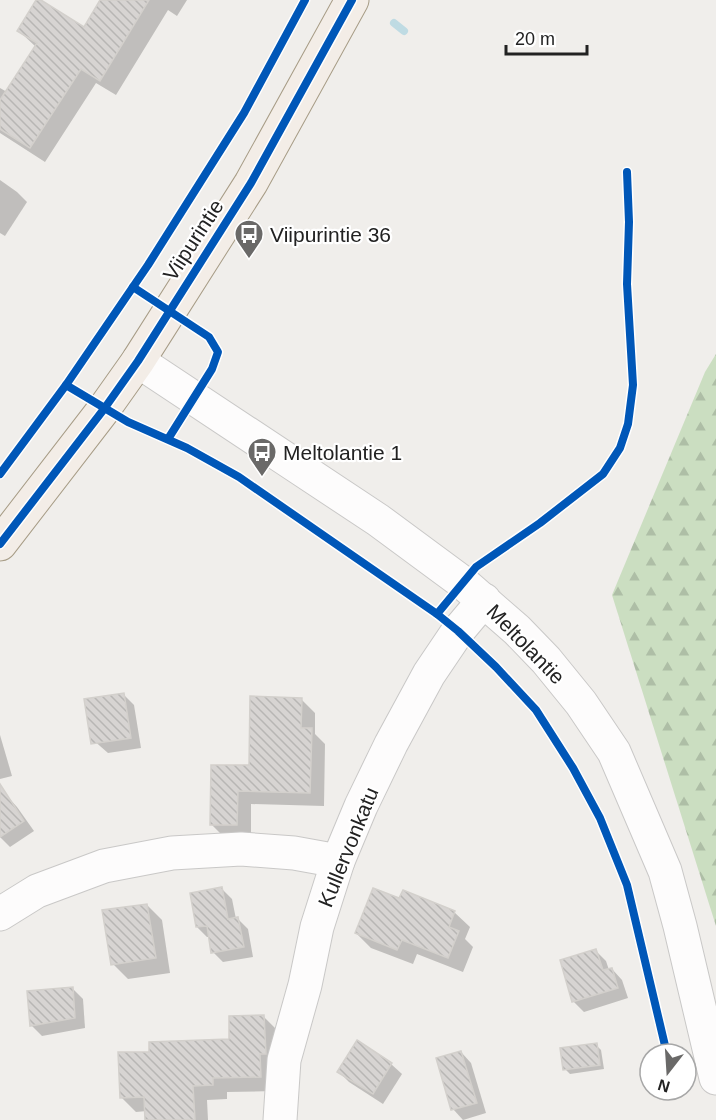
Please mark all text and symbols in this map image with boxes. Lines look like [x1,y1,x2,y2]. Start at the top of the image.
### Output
scale bar [506,18,587,56]
text: 20 m [515,29,555,49]
street label: Viipurintie [158,195,228,285]
bus stop icon: Viipurintie 36 [233,218,265,260]
place label: Viipurintie 36 [270,223,391,246]
bus stop icon: Meltolantie 1 [246,436,278,478]
place label: Meltolantie 1 [283,441,402,464]
street label: Meltolantie [482,599,570,689]
street label: Kullervonkatu [314,784,382,910]
north arrow [638,1042,698,1102]
text: N [656,1076,672,1096]

